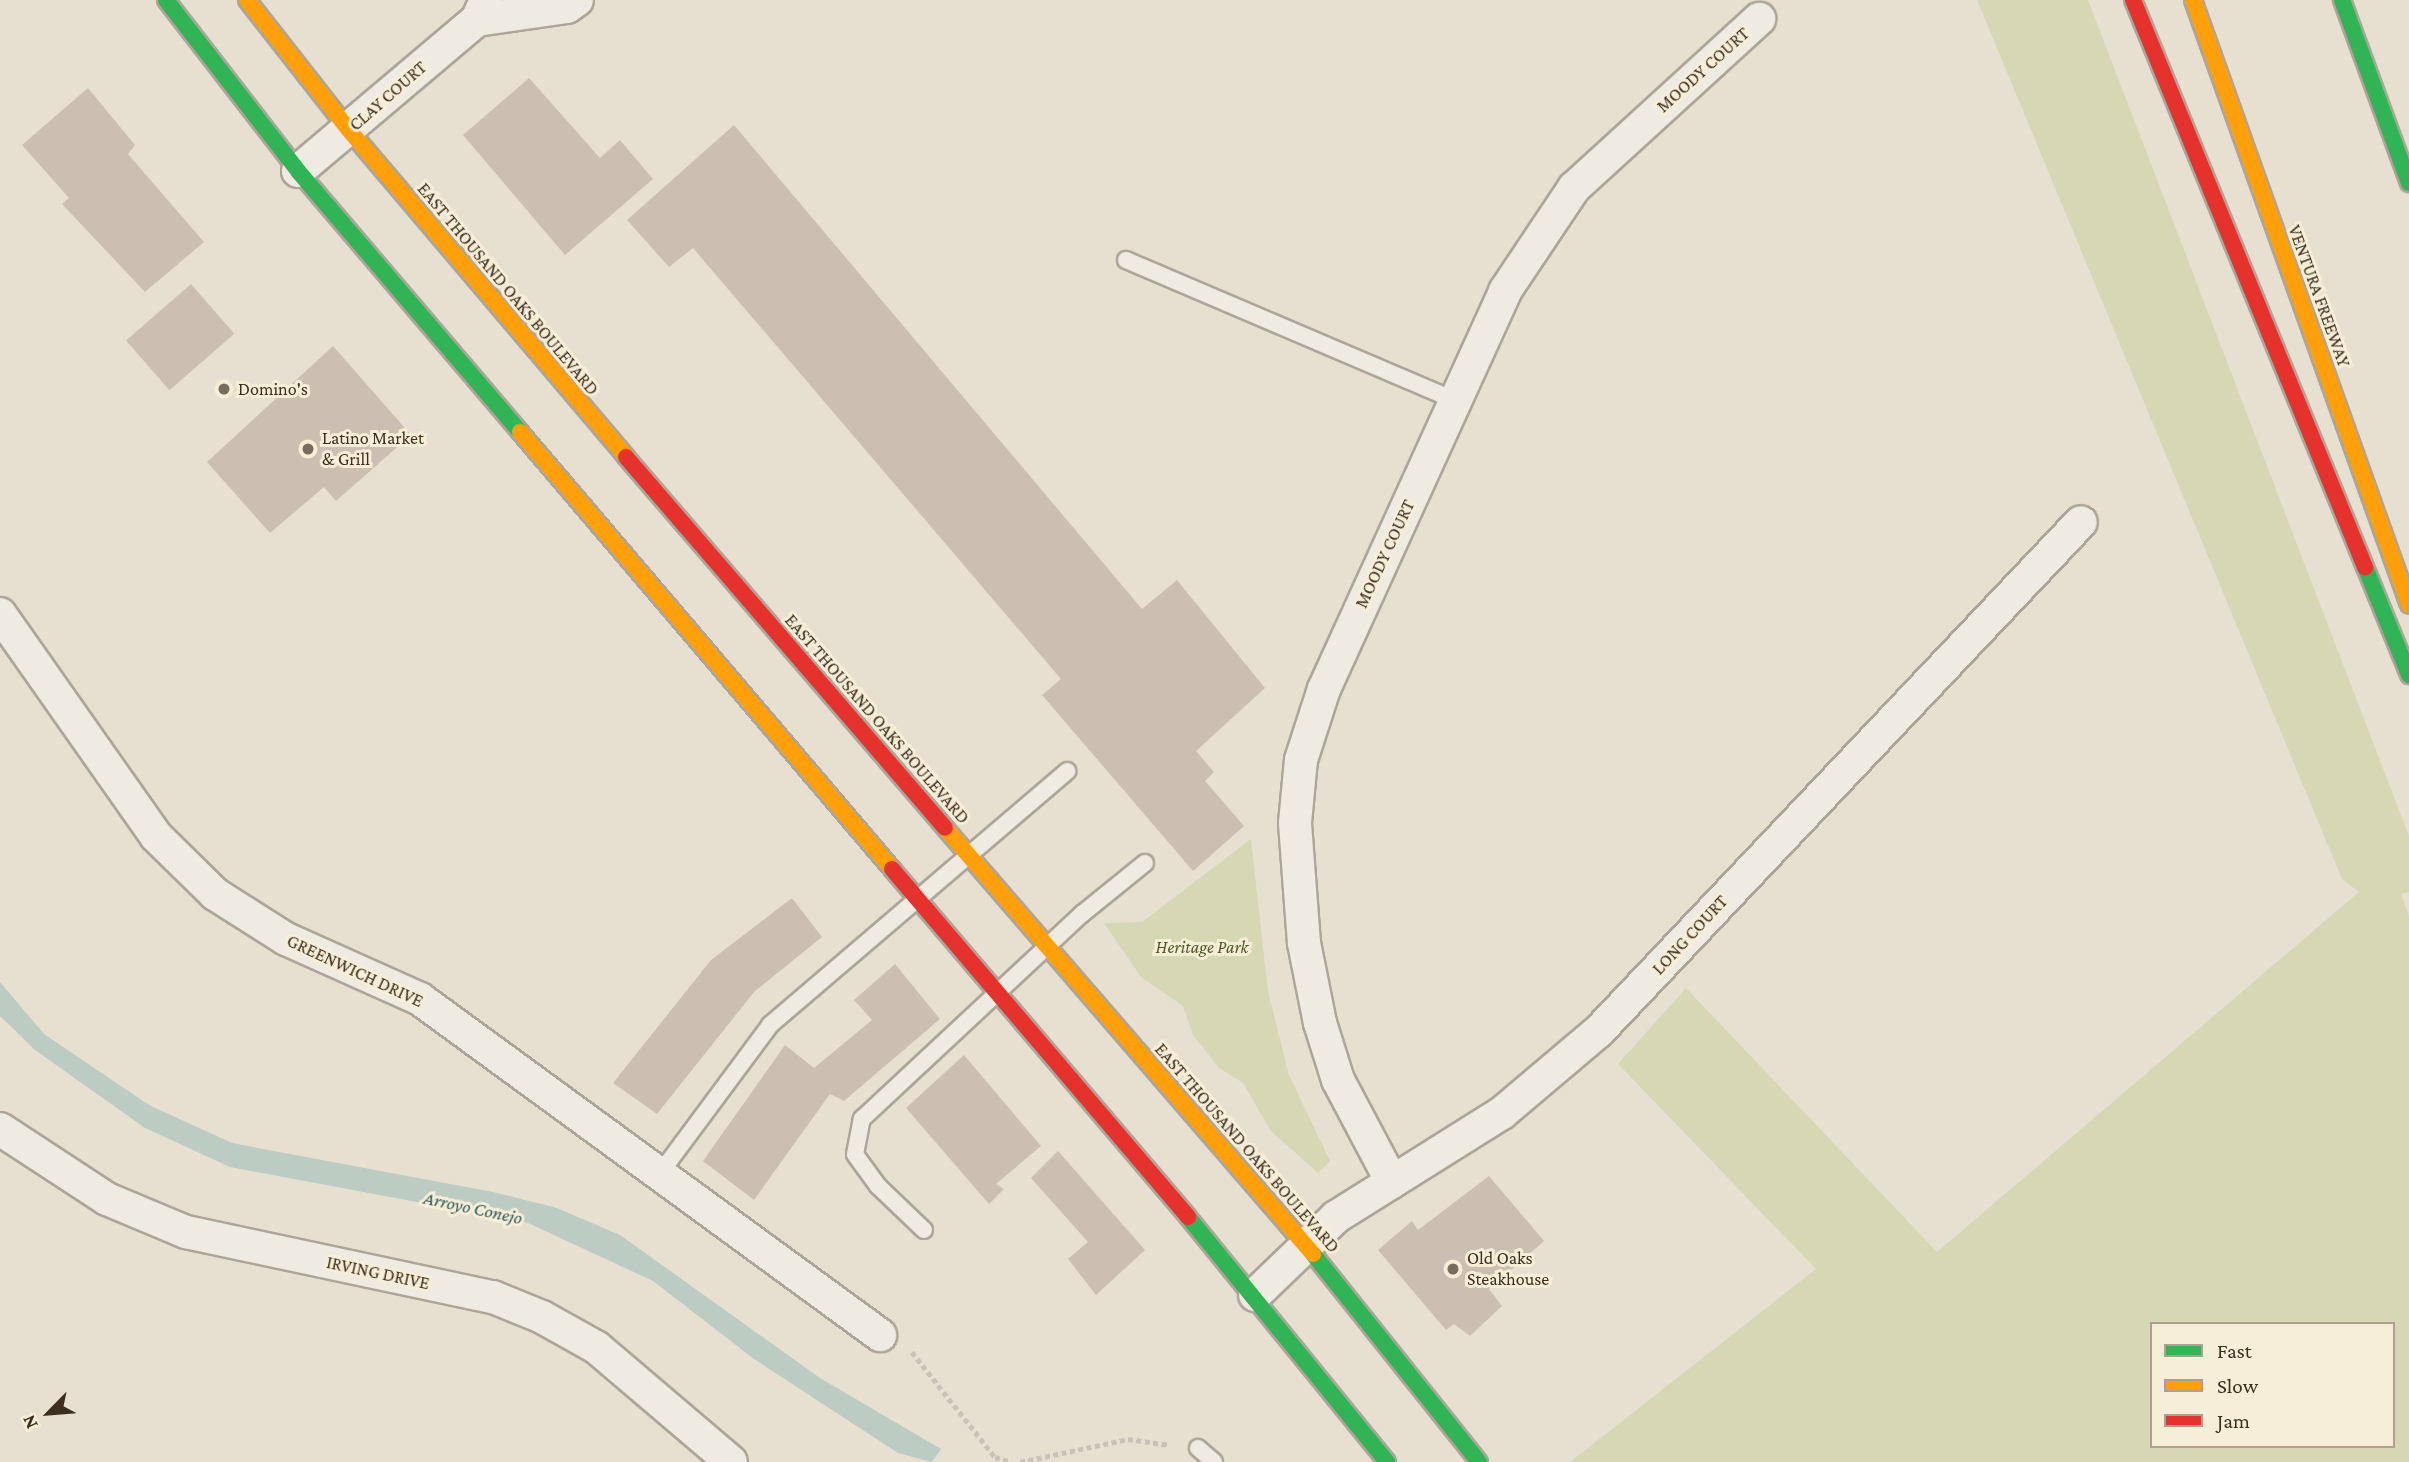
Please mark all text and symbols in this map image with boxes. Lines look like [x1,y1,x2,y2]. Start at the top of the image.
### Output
street label: MOODY COURT [1652,23,1754,117]
street label: CLAY COURT [345,56,431,136]
street label: EAST THOUSAND OAKS BOULEVARD [413,178,603,400]
street label: VENTURA FREEWAY [2283,222,2355,370]
place label: Domino's [238,378,308,400]
marker: Domino's [216,381,232,397]
place label: Latino Market & Grill [322,428,424,471]
marker: Latino Market & Grill [300,441,316,457]
street label: MOODY COURT [1350,496,1420,612]
street label: EAST THOUSAND OAKS BOULEVARD [780,610,974,828]
street label: LONG COURT [1648,891,1732,979]
street label: GREENWICH DRIVE [283,930,427,1012]
park label: Heritage Park [1156,936,1248,958]
street label: EAST THOUSAND OAKS BOULEVARD [1150,1039,1344,1257]
water label: Arroyo Conejo [422,1186,524,1230]
place label: Old Oaks Steakhouse [1467,1248,1549,1290]
street label: IRVING DRIVE [324,1252,432,1294]
marker: Old Oaks Steakhouse [1445,1261,1461,1277]
legend [2150,1322,2395,1448]
text: Fast [2217,1339,2252,1363]
text: Slow [2217,1374,2258,1398]
north arrow [14,1378,84,1448]
text: Jam [2217,1409,2250,1433]
text: N [17,1412,42,1432]

